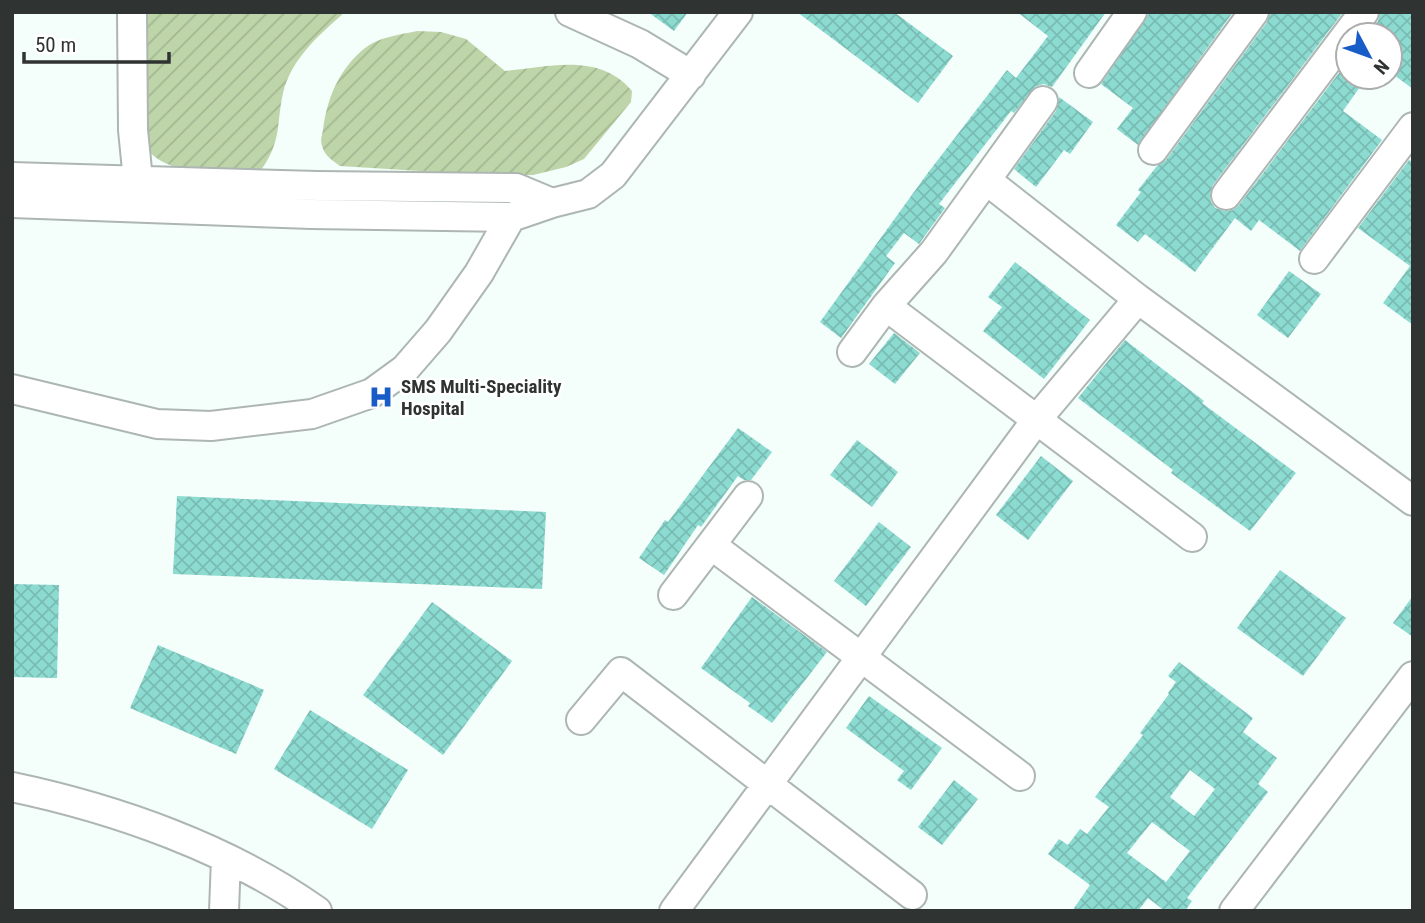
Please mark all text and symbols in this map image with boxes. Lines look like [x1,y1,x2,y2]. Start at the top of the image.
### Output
scale bar [24,21,170,65]
north arrow [1334,21,1404,91]
text: 50 m [35,33,76,57]
text: N [1369,55,1394,79]
place label: SMS Multi-Speciality Hospital [401,375,562,420]
hospital icon: SMS Multi-Speciality Hospital [367,383,395,411]

